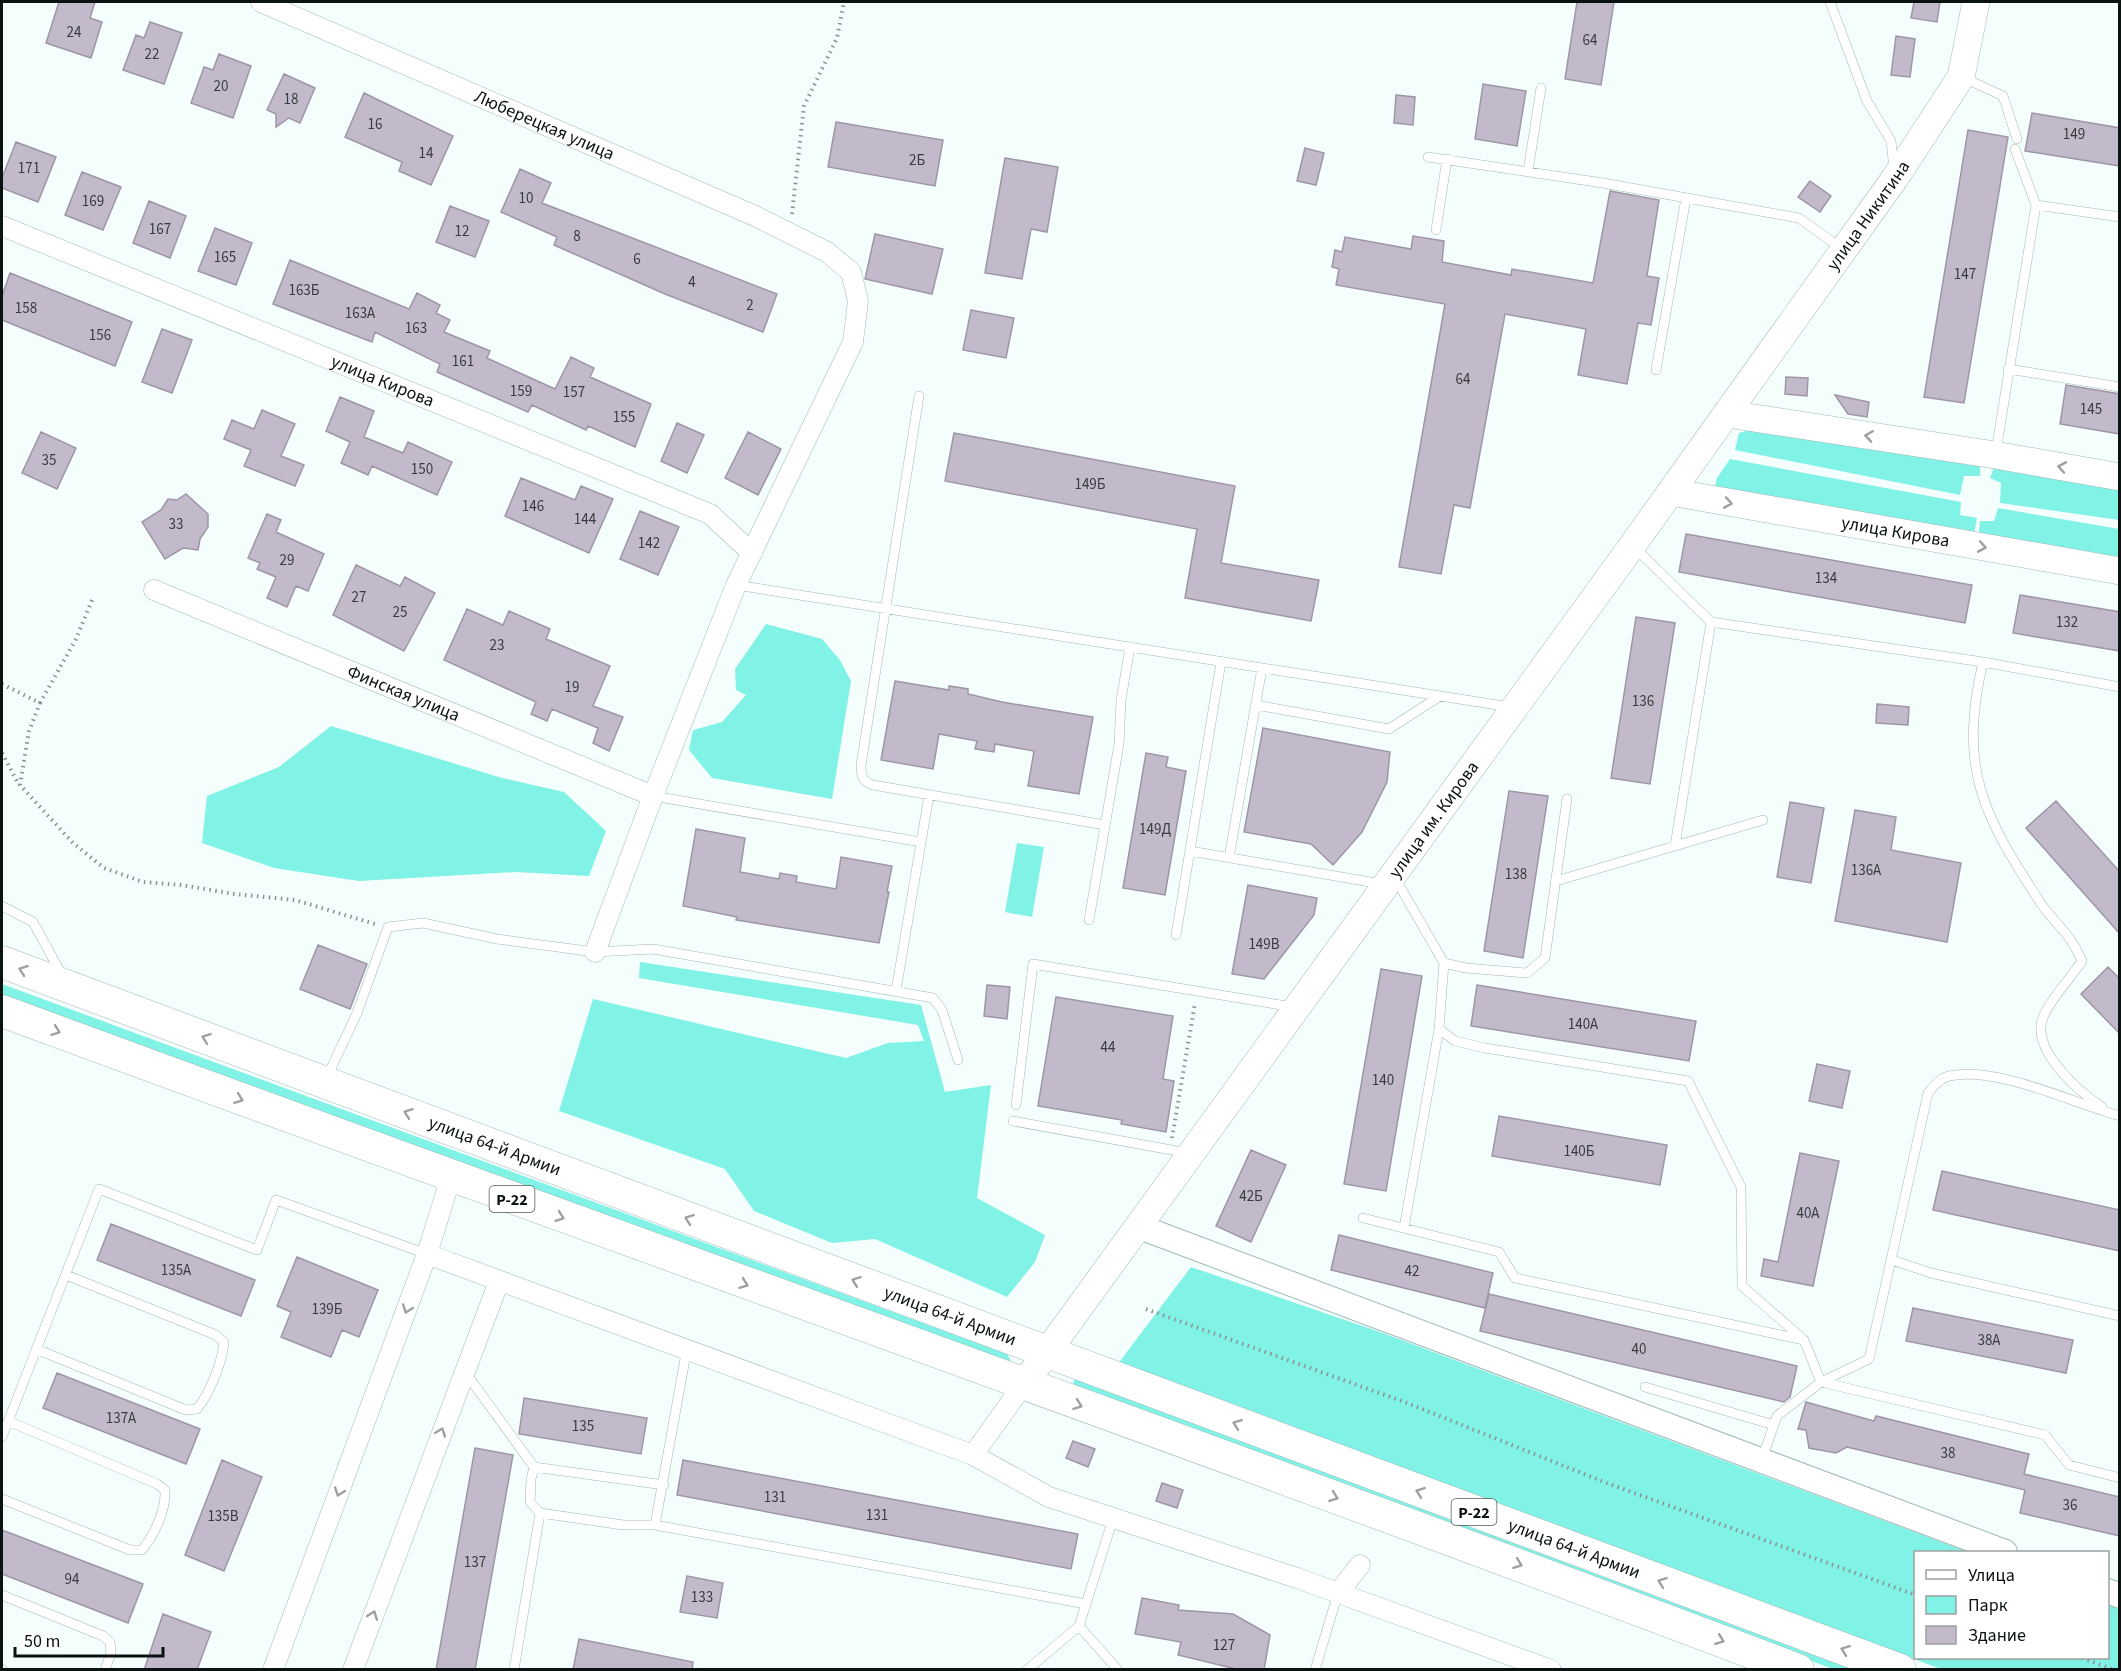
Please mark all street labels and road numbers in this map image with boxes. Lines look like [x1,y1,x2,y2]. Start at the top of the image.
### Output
street label: Люберецкая улица [470,84,618,167]
street label: улица Никитина [1821,156,1916,276]
street label: улица Кирова [327,349,438,414]
street label: улица Кирова [1839,510,1952,554]
street label: Финская улица [343,659,463,728]
street label: улица им. Кирова [1383,756,1485,883]
street label: улица 64-й Армии [425,1110,564,1182]
road number: Р-22 [490,1186,534,1212]
street label: улица 64-й Армии [880,1280,1020,1352]
road number: Р-22 [1452,1499,1496,1525]
street label: улица 64-й Армии [1504,1513,1644,1585]

